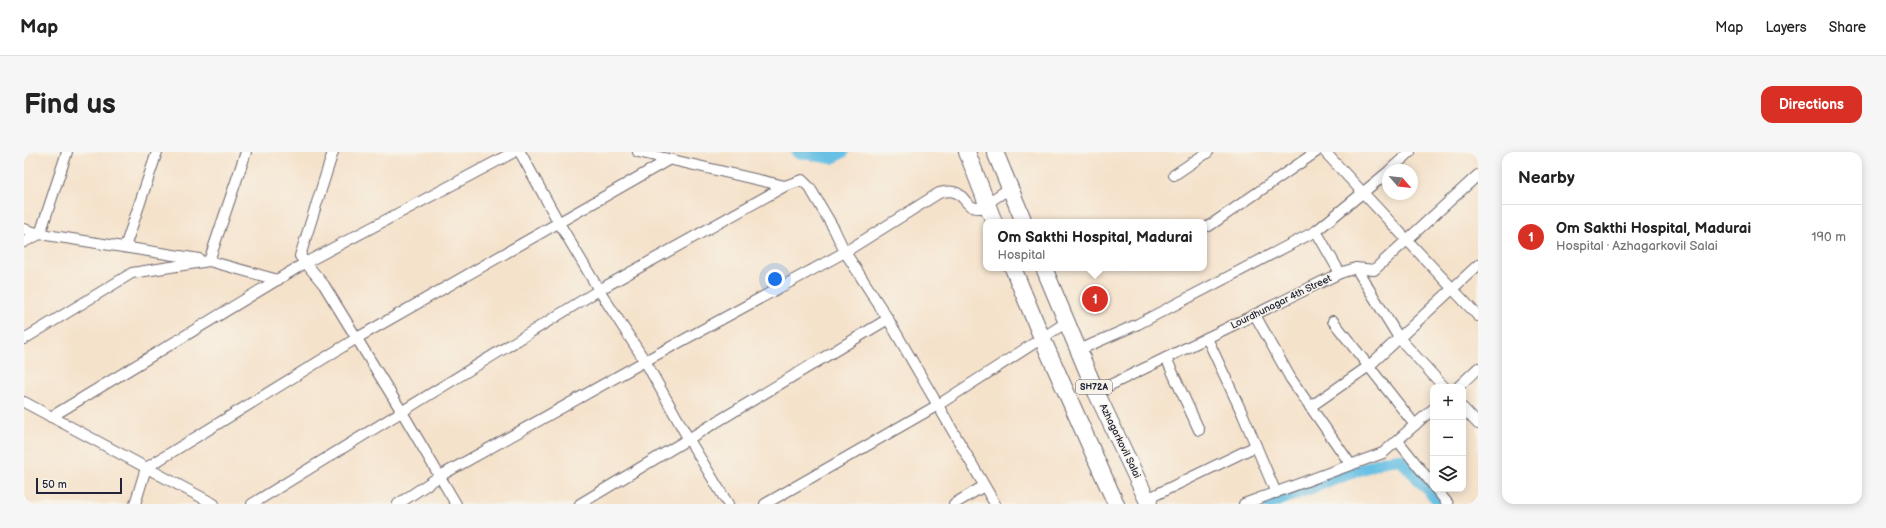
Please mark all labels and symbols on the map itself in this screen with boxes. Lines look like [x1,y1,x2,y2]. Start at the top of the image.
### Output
north arrow [1382,164,1418,200]
your location [765,269,785,289]
street label: Lourdhunagar 4th Street [1229,272,1333,332]
pin: 1 [1082,284,1108,314]
road number: SH72A [1076,380,1112,394]
street label: Azhagarkovil Salai [1097,402,1143,480]
scale bar [36,476,122,495]

